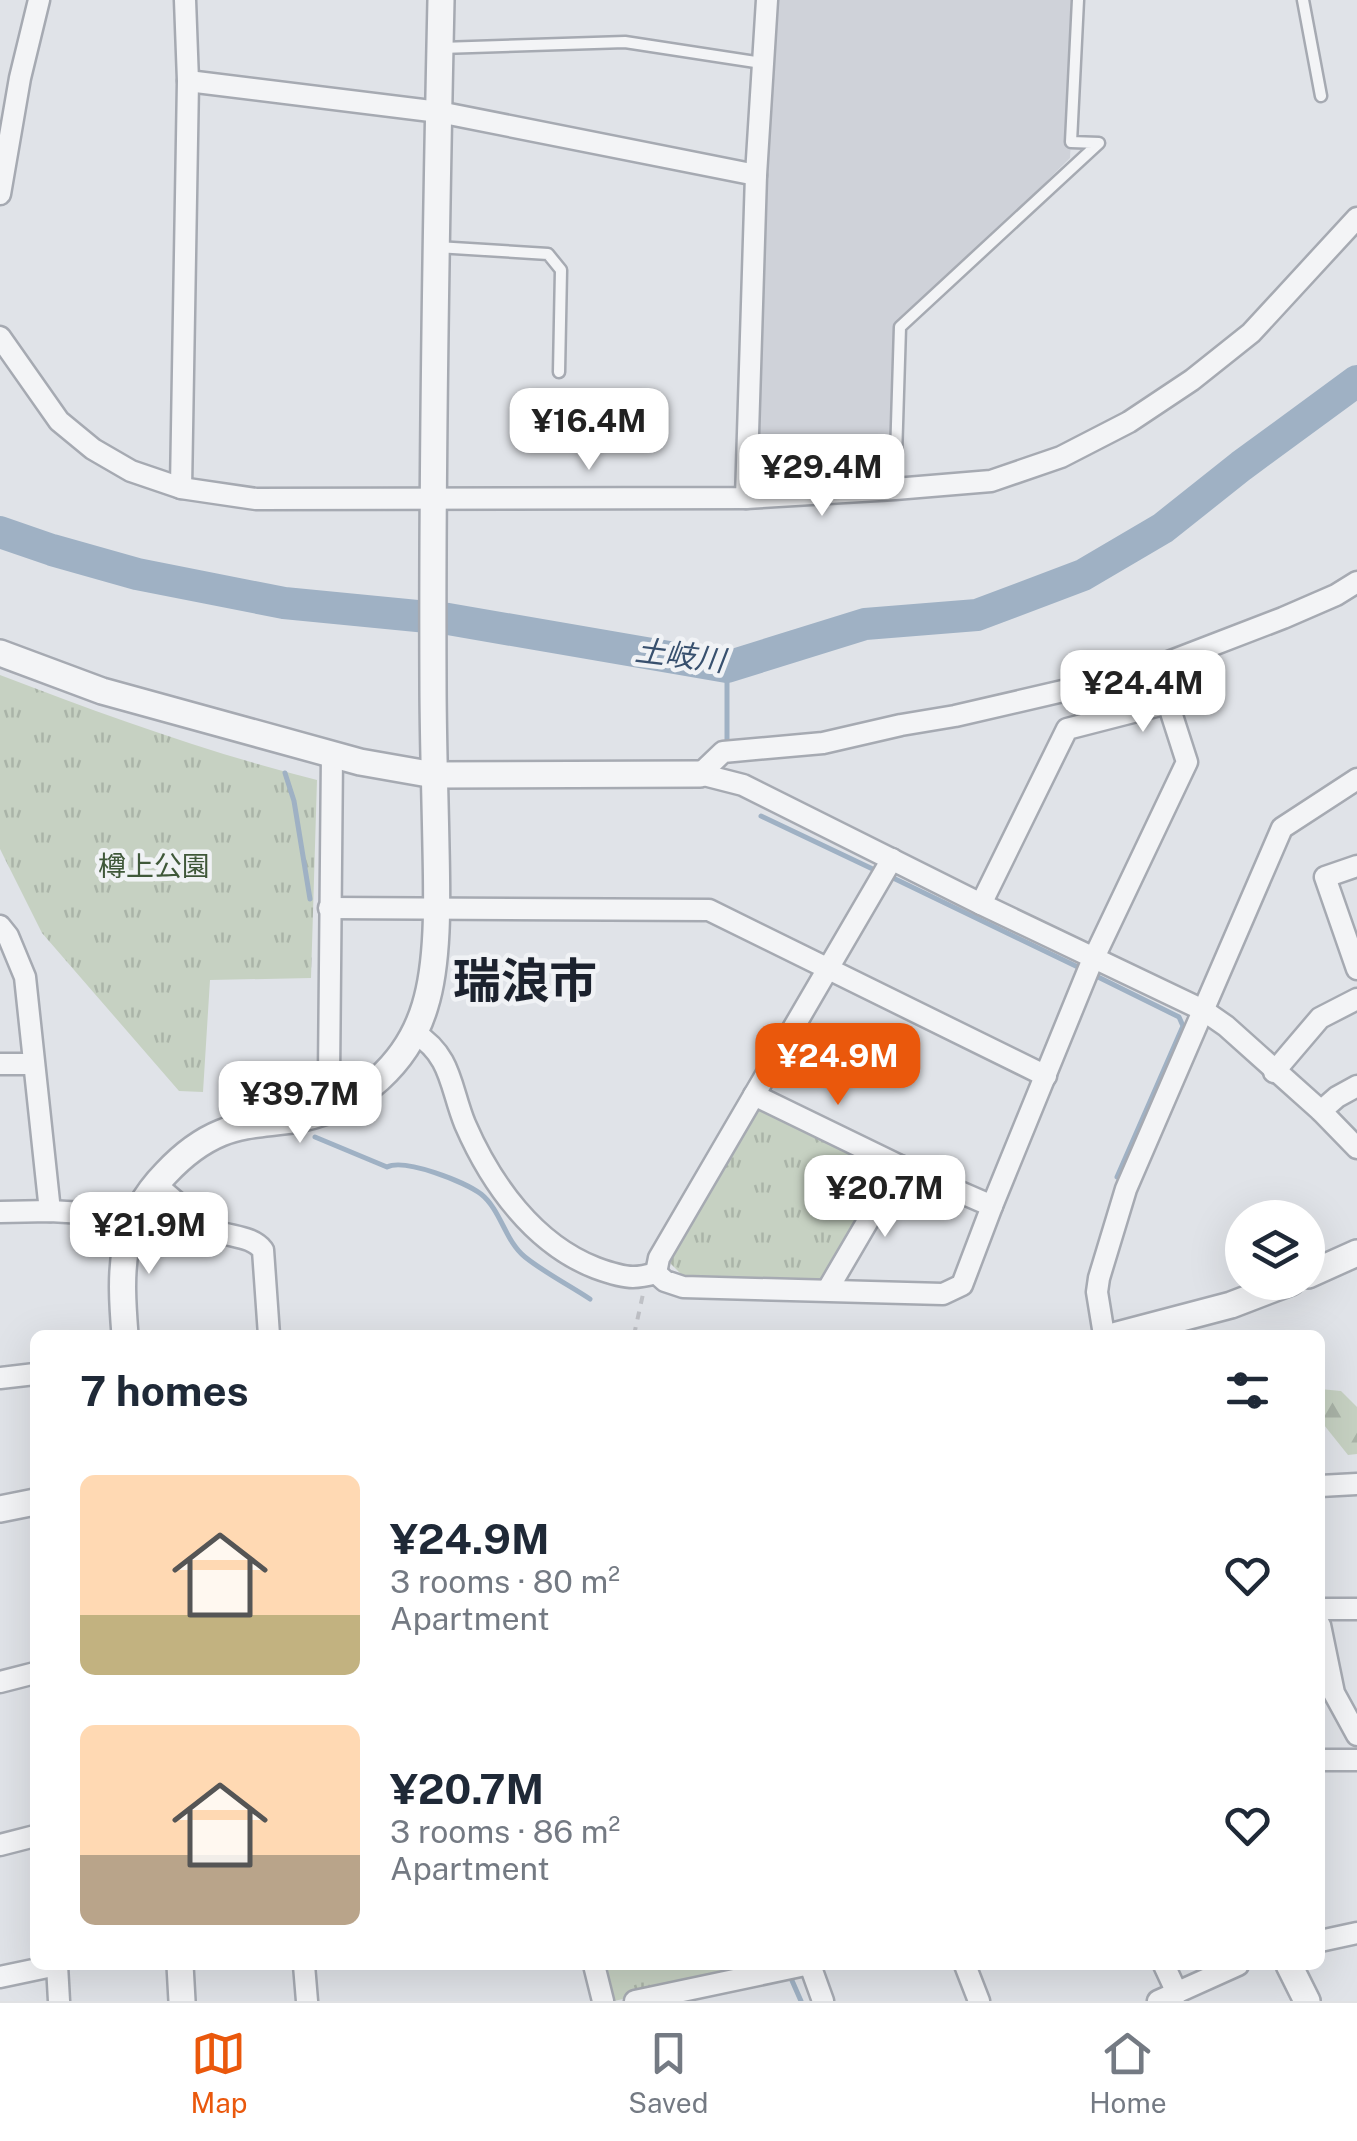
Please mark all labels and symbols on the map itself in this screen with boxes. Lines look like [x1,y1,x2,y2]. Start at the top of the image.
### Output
pin: ¥16.4M [508,388,670,473]
pin: ¥29.4M [741,434,903,519]
water label: 土岐川 [633,632,730,679]
pin: ¥24.4M [1062,650,1224,735]
park label: 樽上公園 [98,849,210,882]
district label: 瑞浪市 [453,952,597,1009]
pin: ¥24.9M [757,1023,919,1108]
pin: ¥39.7M [219,1061,381,1146]
pin: ¥20.7M [804,1155,966,1240]
pin: ¥21.9M [68,1192,230,1277]

